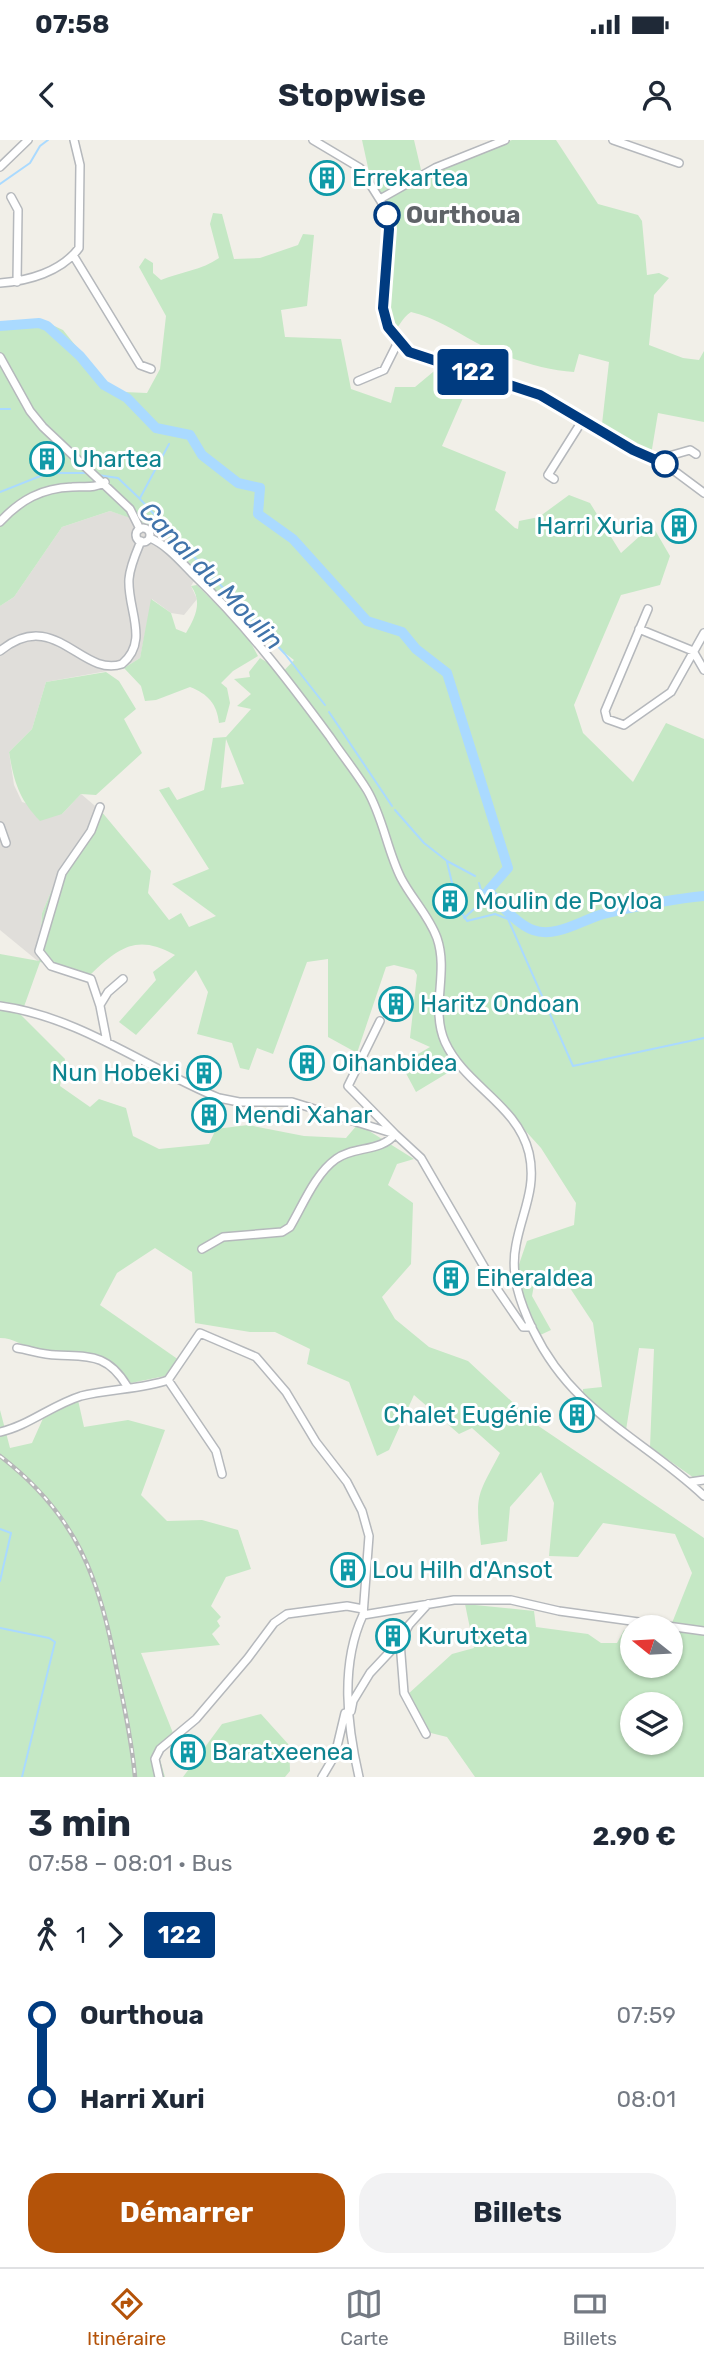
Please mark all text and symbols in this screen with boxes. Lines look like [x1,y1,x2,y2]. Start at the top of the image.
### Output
text: 07:58 [35,9,110,40]
icon: back [28,76,66,114]
text: Stopwise [278,76,426,114]
icon: person [638,76,676,114]
building icon: Errekartea [308,159,346,197]
place label: Errekartea [352,164,469,192]
place label: Ourthoua [406,201,520,229]
marker: Ourthoua [374,202,400,228]
line badge: 122 [433,349,513,395]
text: 122 [451,358,495,386]
building icon: Uhartea [28,440,66,478]
place label: Uhartea [72,445,162,473]
unlabelled marker [652,451,678,477]
water label: Canal du Moulin [133,496,289,656]
building icon: Harri Xuria [660,507,698,545]
place label: Harri Xuria [536,512,654,540]
building icon: Moulin de Poyloa [431,882,469,920]
place label: Moulin de Poyloa [475,887,663,915]
building icon: Haritz Ondoan [377,985,415,1023]
place label: Haritz Ondoan [420,990,579,1018]
building icon: Oihanbidea [288,1044,326,1082]
place label: Oihanbidea [332,1049,458,1077]
building icon: Nun Hobeki [185,1054,223,1092]
place label: Nun Hobeki [52,1059,180,1087]
building icon: Mendi Xahar [190,1096,228,1134]
place label: Mendi Xahar [234,1101,372,1129]
building icon: Eiheraldea [432,1259,470,1297]
place label: Eiheraldea [476,1264,593,1292]
building icon: Chalet Eugénie [558,1396,596,1434]
place label: Chalet Eugénie [383,1401,552,1429]
building icon: Lou Hilh d'Ansot [329,1551,367,1589]
place label: Lou Hilh d'Ansot [372,1556,552,1584]
north arrow [620,1615,682,1678]
map controls [620,1615,683,1755]
building icon: Kurutxeta [374,1617,412,1655]
place label: Kurutxeta [418,1622,528,1650]
button: layers [620,1692,683,1755]
building icon: Baratxeenea [169,1733,207,1771]
place label: Baratxeenea [212,1738,353,1766]
text: 3 min [28,1800,131,1846]
text: 2.90 € [592,1821,676,1852]
text: 07:58 – 08:01 · Bus [28,1849,232,1877]
icon: walk [28,1916,66,1954]
icon: forward [96,1916,134,1954]
text: 1 [76,1921,86,1949]
text: 122 [158,1921,201,1949]
text: Ourthoua [80,2000,204,2031]
text: 07:59 [616,2001,676,2029]
text: Harri Xuri [80,2084,205,2115]
text: 08:01 [616,2085,676,2113]
button: Démarrer [28,2173,345,2253]
button: Billets [359,2173,676,2253]
tab: Itinéraire [87,2285,166,2350]
tab: Carte [340,2285,389,2350]
tab: Billets [563,2285,617,2350]

